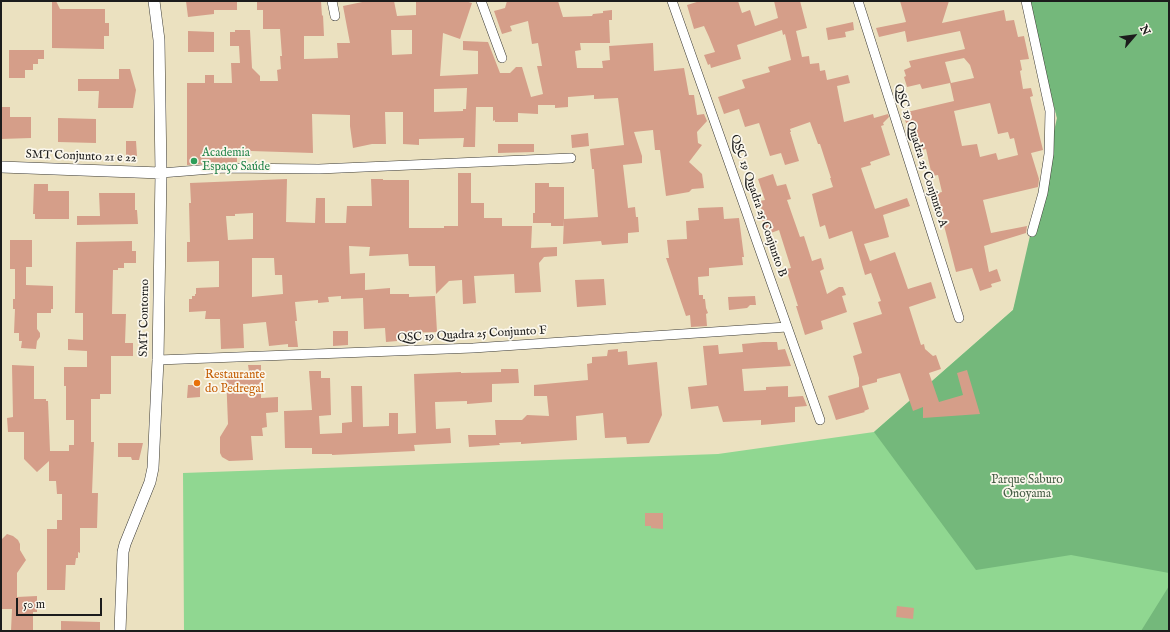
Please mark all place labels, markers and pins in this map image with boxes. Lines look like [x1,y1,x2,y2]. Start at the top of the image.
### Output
place label: Academia Espaço Saúde [202,147,270,175]
marker: Academia Espaço Saúde [189,156,199,166]
place label: Restaurante do Pedregal [205,369,265,397]
marker: Restaurante do Pedregal [192,378,202,388]

